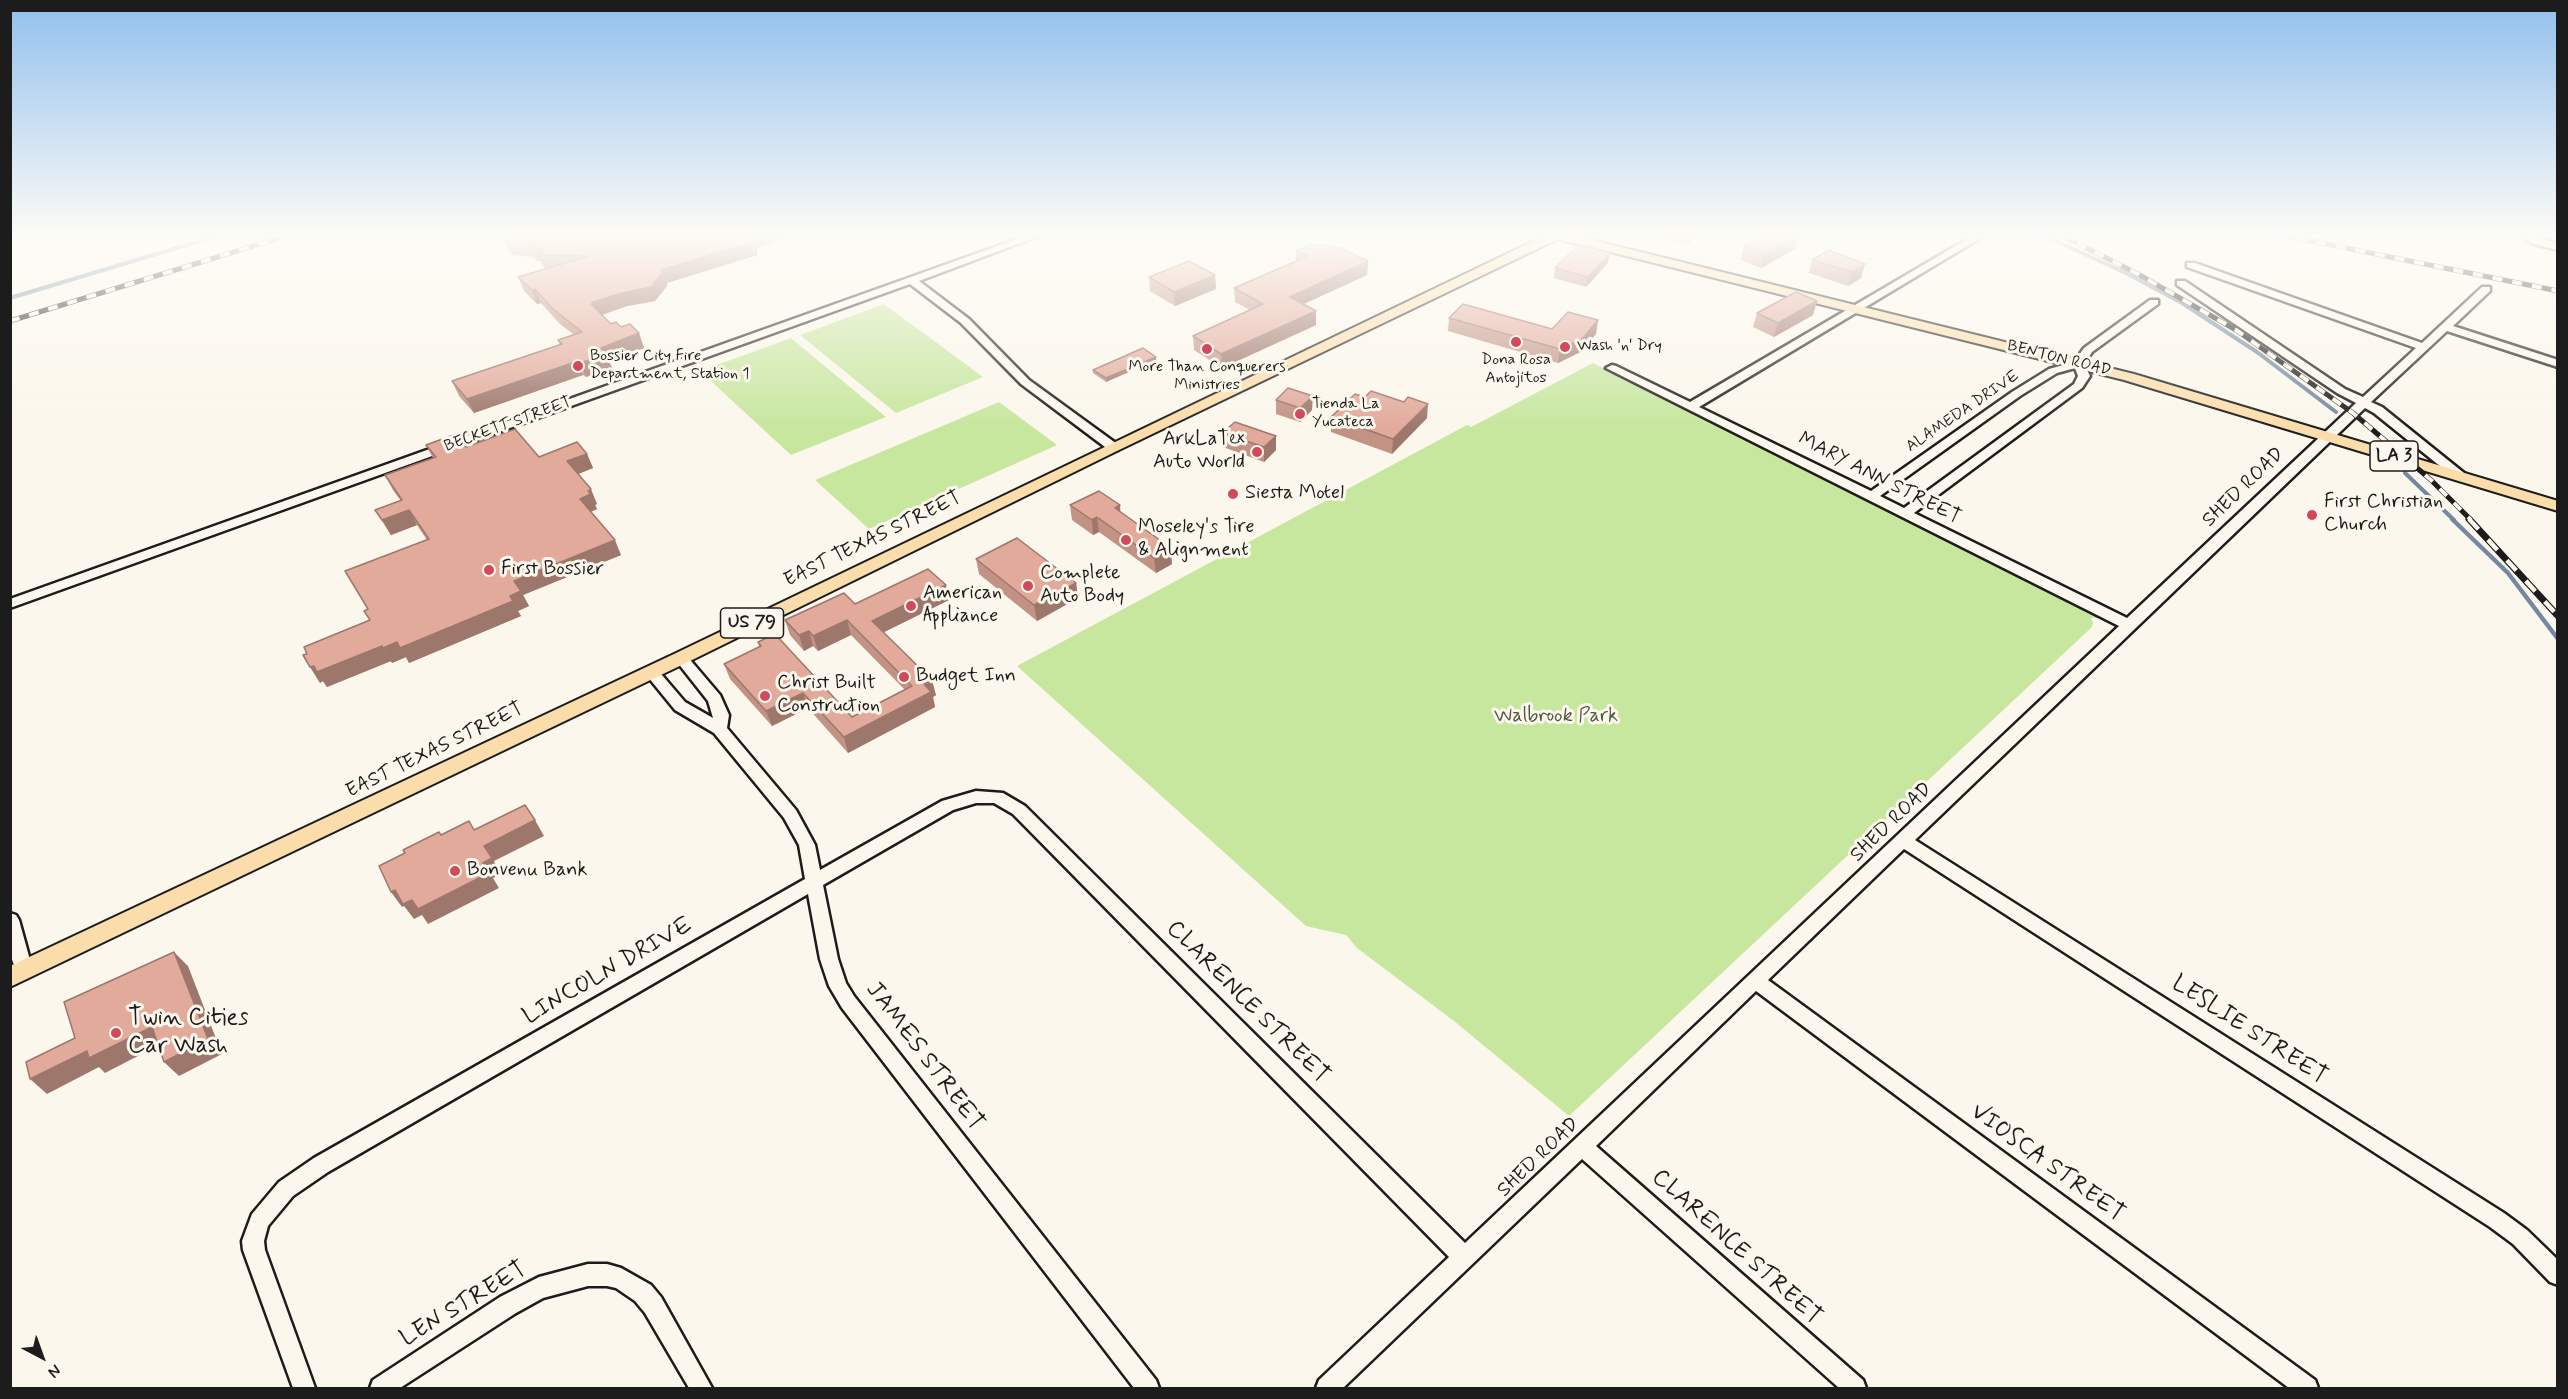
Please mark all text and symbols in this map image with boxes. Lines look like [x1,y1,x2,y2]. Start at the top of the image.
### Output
marker: Dona Rosa Antojitos [1509,335,1523,349]
place label: Wash 'n' Dry [1577,337,1662,357]
street label: BENTON ROAD [2005,337,2113,381]
marker: Wash 'n' Dry [1558,340,1572,354]
marker: More Than Conquerers Ministries [1200,342,1214,356]
place label: Bossier City Fire Department, Station 1 [590,347,750,385]
place label: Dona Rosa Antojitos [1481,351,1551,389]
place label: More Than Conquerers Ministries [1129,358,1285,396]
marker: Bossier City Fire Department, Station 1 [571,359,585,373]
street label: ALAMEDA DRIVE [1903,367,2023,457]
street label: BECKETT STREET [442,393,574,457]
place label: Tienda La Yucateca [1312,395,1380,433]
marker: Tienda La Yucateca [1293,407,1307,421]
place label: ArkLaTex Auto World [1153,428,1245,475]
street label: MARY ANN STREET [1794,428,1964,530]
road number: LA 3 [2370,441,2418,471]
street label: SHED ROAD [2198,443,2290,533]
marker: ArkLaTex Auto World [1250,445,1264,459]
place label: Siesta Motel [1245,482,1344,506]
street label: EAST TEXAS STREET [780,487,966,593]
marker: Siesta Motel [1226,487,1240,501]
place label: First Christian Church [2324,491,2443,538]
marker: First Christian Church [2305,508,2319,522]
place label: Moseley's Tire & Alignment [1138,516,1255,563]
marker: Moseley's Tire & Alignment [1119,533,1133,547]
place label: First Bossier [501,558,604,582]
place label: Complete Auto Body [1040,562,1124,609]
marker: First Bossier [482,563,496,577]
marker: Complete Auto Body [1021,579,1035,593]
place label: American Appliance [923,582,1002,629]
marker: American Appliance [904,599,918,613]
road number: US 79 [720,608,783,638]
place label: Budget Inn [916,665,1016,689]
marker: Budget Inn [897,670,911,684]
place label: Christ Built Construction [777,672,880,719]
marker: Christ Built Construction [758,689,772,703]
street label: EAST TEXAS STREET [342,698,528,804]
park label: Walbrook Park [1494,705,1618,729]
street label: SHED ROAD [1846,778,1938,868]
place label: Bonvenu Bank [467,859,587,883]
marker: Bonvenu Bank [448,864,462,878]
street label: LINCOLN DRIVE [518,912,698,1032]
street label: CLARENCE STREET [1159,915,1335,1091]
street label: LESLIE STREET [2166,970,2332,1092]
street label: JAMES STREET [859,977,989,1137]
place label: Twin Cities Car Wash [128,1005,249,1061]
marker: Twin Cities Car Wash [109,1026,123,1040]
street label: VIOSCA STREET [1964,1098,2130,1230]
street label: SHED ROAD [1493,1113,1585,1203]
street label: CLARENCE STREET [1645,1164,1827,1332]
street label: LEN STREET [396,1256,532,1354]
north arrow [12,1327,72,1387]
text: N [43,1360,65,1382]

